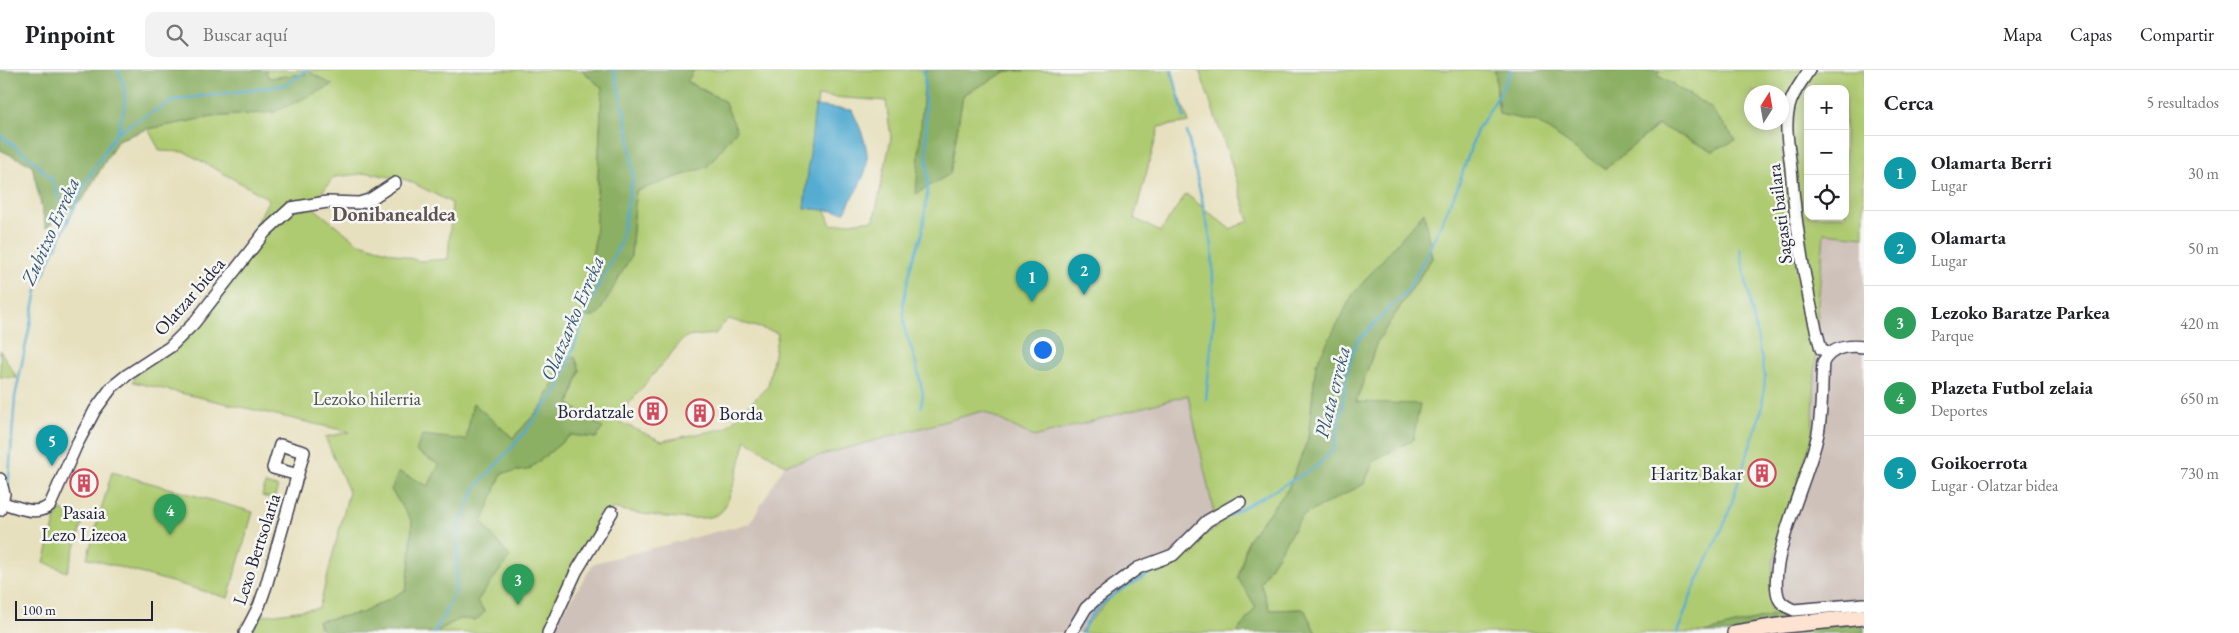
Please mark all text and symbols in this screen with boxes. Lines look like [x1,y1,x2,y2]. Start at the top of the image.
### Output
search box [145,12,495,57]
text: Pinpoint [25,19,115,50]
icon: search [163,21,191,49]
text: Buscar aquí [203,22,287,47]
text: Mapa [2003,23,2042,46]
text: Capas [2070,23,2112,46]
text: Compartir [2140,23,2214,46]
north arrow [1744,85,1789,130]
map controls [1804,85,1849,220]
button: + [1804,85,1849,130]
text: Cerca [1884,89,1934,116]
text: 5 resultados [2147,92,2219,113]
button: − [1804,130,1849,175]
text: Olamarta Berri [1931,150,2052,175]
street label: Sagasti bailara [1761,162,1798,265]
text: 1 [1896,163,1904,184]
text: 30 m [2188,163,2219,184]
water label: Zubitxo Erreka [14,173,85,290]
button: locate [1804,175,1849,220]
text: Lugar [1931,175,1967,196]
district label: Donibanealdea [332,201,456,227]
text: Olamarta [1931,225,2006,250]
text: 2 [1896,238,1904,259]
text: 50 m [2188,238,2219,259]
text: Lugar [1931,250,1967,271]
street label: Olatzar bidea [148,251,231,341]
water label: Olatzarko Erreka [534,252,610,384]
pin: 2 [1068,254,1100,295]
pin: 1 [1016,261,1048,302]
text: Lezoko Baratze Parkea [1931,300,2110,325]
text: 3 [1896,313,1904,334]
text: 420 m [2180,313,2219,334]
text: Parque [1931,325,1974,346]
your location [1030,337,1056,363]
water label: Plata erreka [1308,343,1356,441]
text: Plazeta Futbol zelaia [1931,375,2093,400]
park label: Lezoko hilerria [313,386,422,411]
text: 4 [1896,388,1904,409]
text: 650 m [2180,388,2219,409]
building icon: Bordatzale [638,396,668,426]
building icon: Borda [685,398,715,428]
place label: Bordatzale [557,399,634,424]
text: Deportes [1931,400,1987,421]
place label: Borda [719,401,764,426]
pin: 5 [36,425,68,466]
text: Goikoerrota [1931,450,2028,475]
building icon: Haritz Bakar [1747,458,1777,488]
place label: Haritz Bakar [1651,461,1744,486]
text: 5 [1896,463,1904,484]
text: 730 m [2180,463,2219,484]
building icon: Pasaia Lezo Lizeoa [69,468,99,498]
text: Lugar · Olatzar bidea [1931,475,2058,496]
street label: Lexo Bertsolaria [227,490,286,608]
pin: 4 [154,494,186,535]
place label: Pasaia Lezo Lizeoa [41,500,127,547]
pin: 3 [502,564,534,605]
scale bar [15,598,152,621]
text: 100 m [22,601,56,619]

